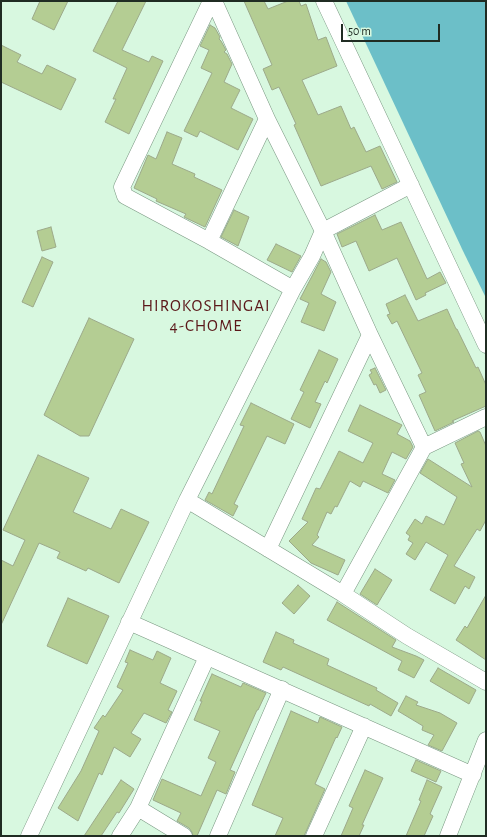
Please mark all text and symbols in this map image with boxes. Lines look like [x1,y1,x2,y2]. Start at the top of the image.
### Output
scale bar [343,16,442,42]
text: 50 m [348,25,371,37]
district label: HIROKOSHINGAI 4-CHOME [141,296,271,336]

